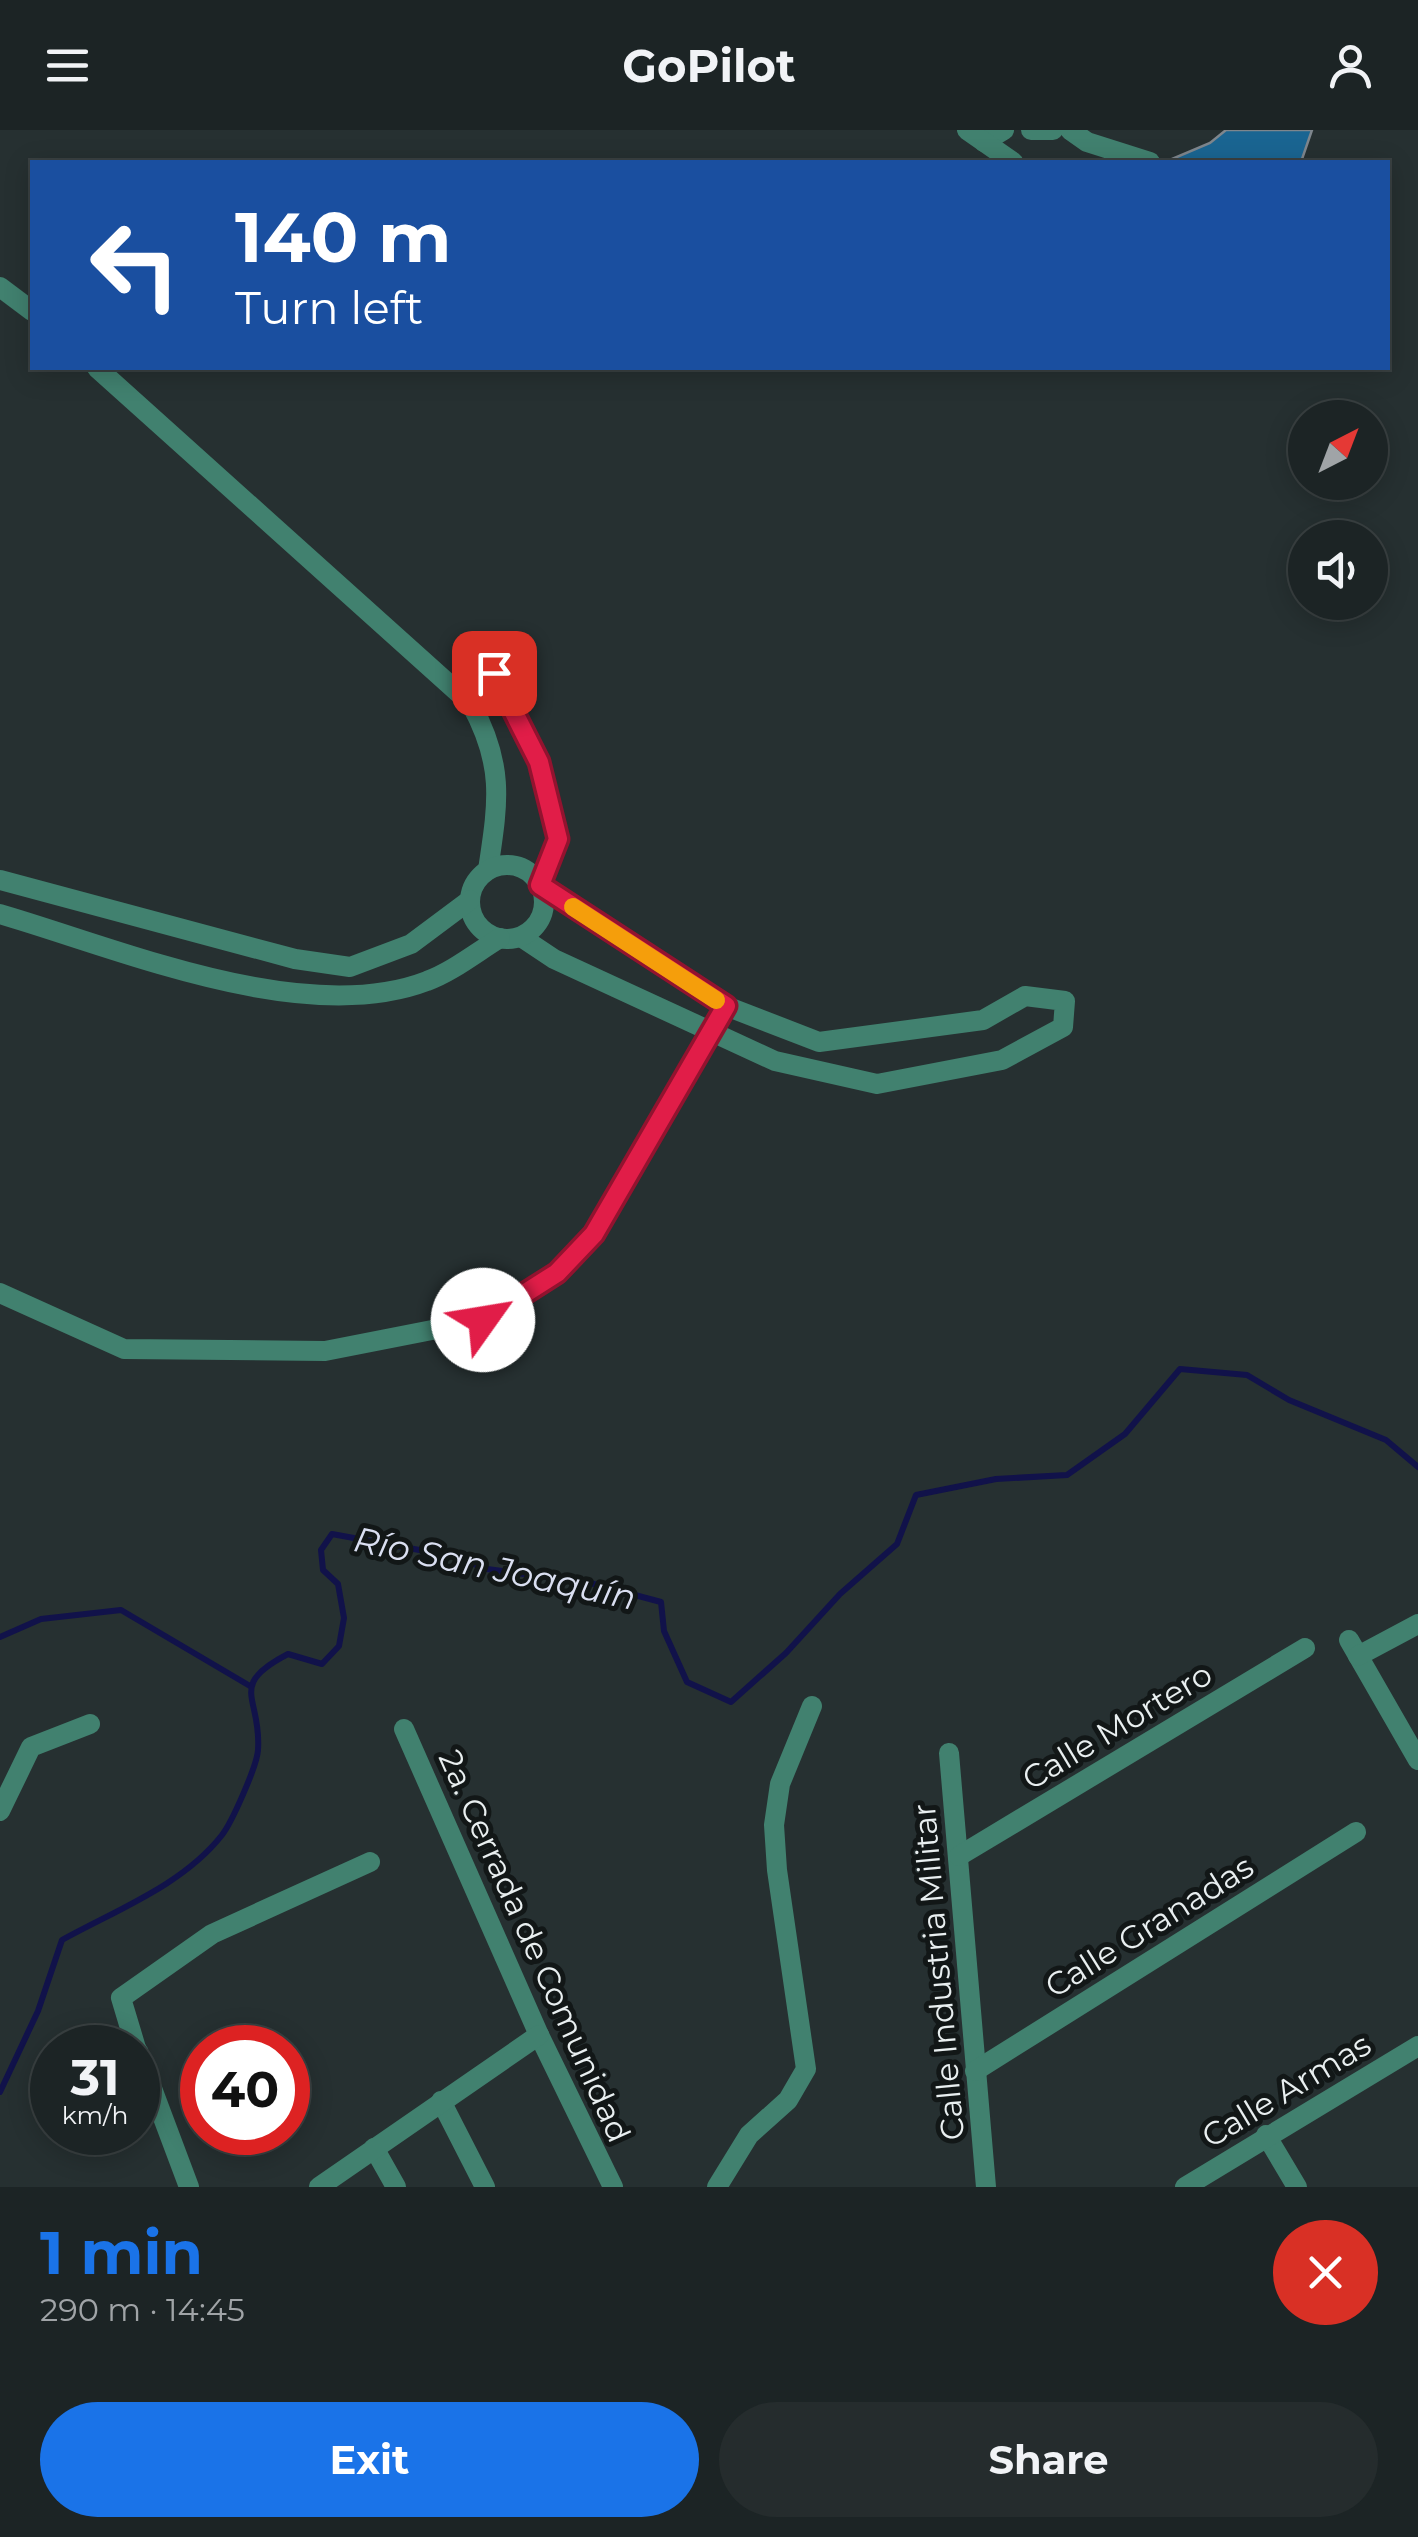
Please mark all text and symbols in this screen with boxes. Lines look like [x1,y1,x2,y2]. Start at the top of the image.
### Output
icon: menu [40,38,95,93]
text: GoPilot [622,38,796,93]
icon: person [1323,38,1378,93]
text: 140 m [235,194,451,280]
icon: left [70,200,200,330]
text: Turn left [235,280,423,335]
north arrow [1288,400,1388,500]
map controls [1288,400,1388,620]
button: sound [1288,520,1388,620]
pin [452,631,537,716]
icon: arrive [467,646,522,701]
position arrow [431,1268,535,1372]
water label: Río San Joaquín [350,1517,640,1619]
street label: Calle Mortero [1015,1654,1219,1798]
street label: 2a. Cerrada de Comunidad [431,1744,639,2148]
street label: Calle Industria Militar [904,1802,972,2142]
street label: Calle Granadas [1038,1846,1260,2006]
street label: Calle Armas [1194,2024,1378,2156]
speed limit sign: 40 [180,2025,310,2155]
text: 31 [70,2047,120,2108]
text: km/h [62,2100,128,2130]
text: 1 min [40,2216,203,2289]
button: close [1273,2220,1378,2325]
text: 290 m · 14:45 [40,2290,245,2329]
button: Exit [40,2402,699,2517]
button: Share [719,2402,1378,2517]

